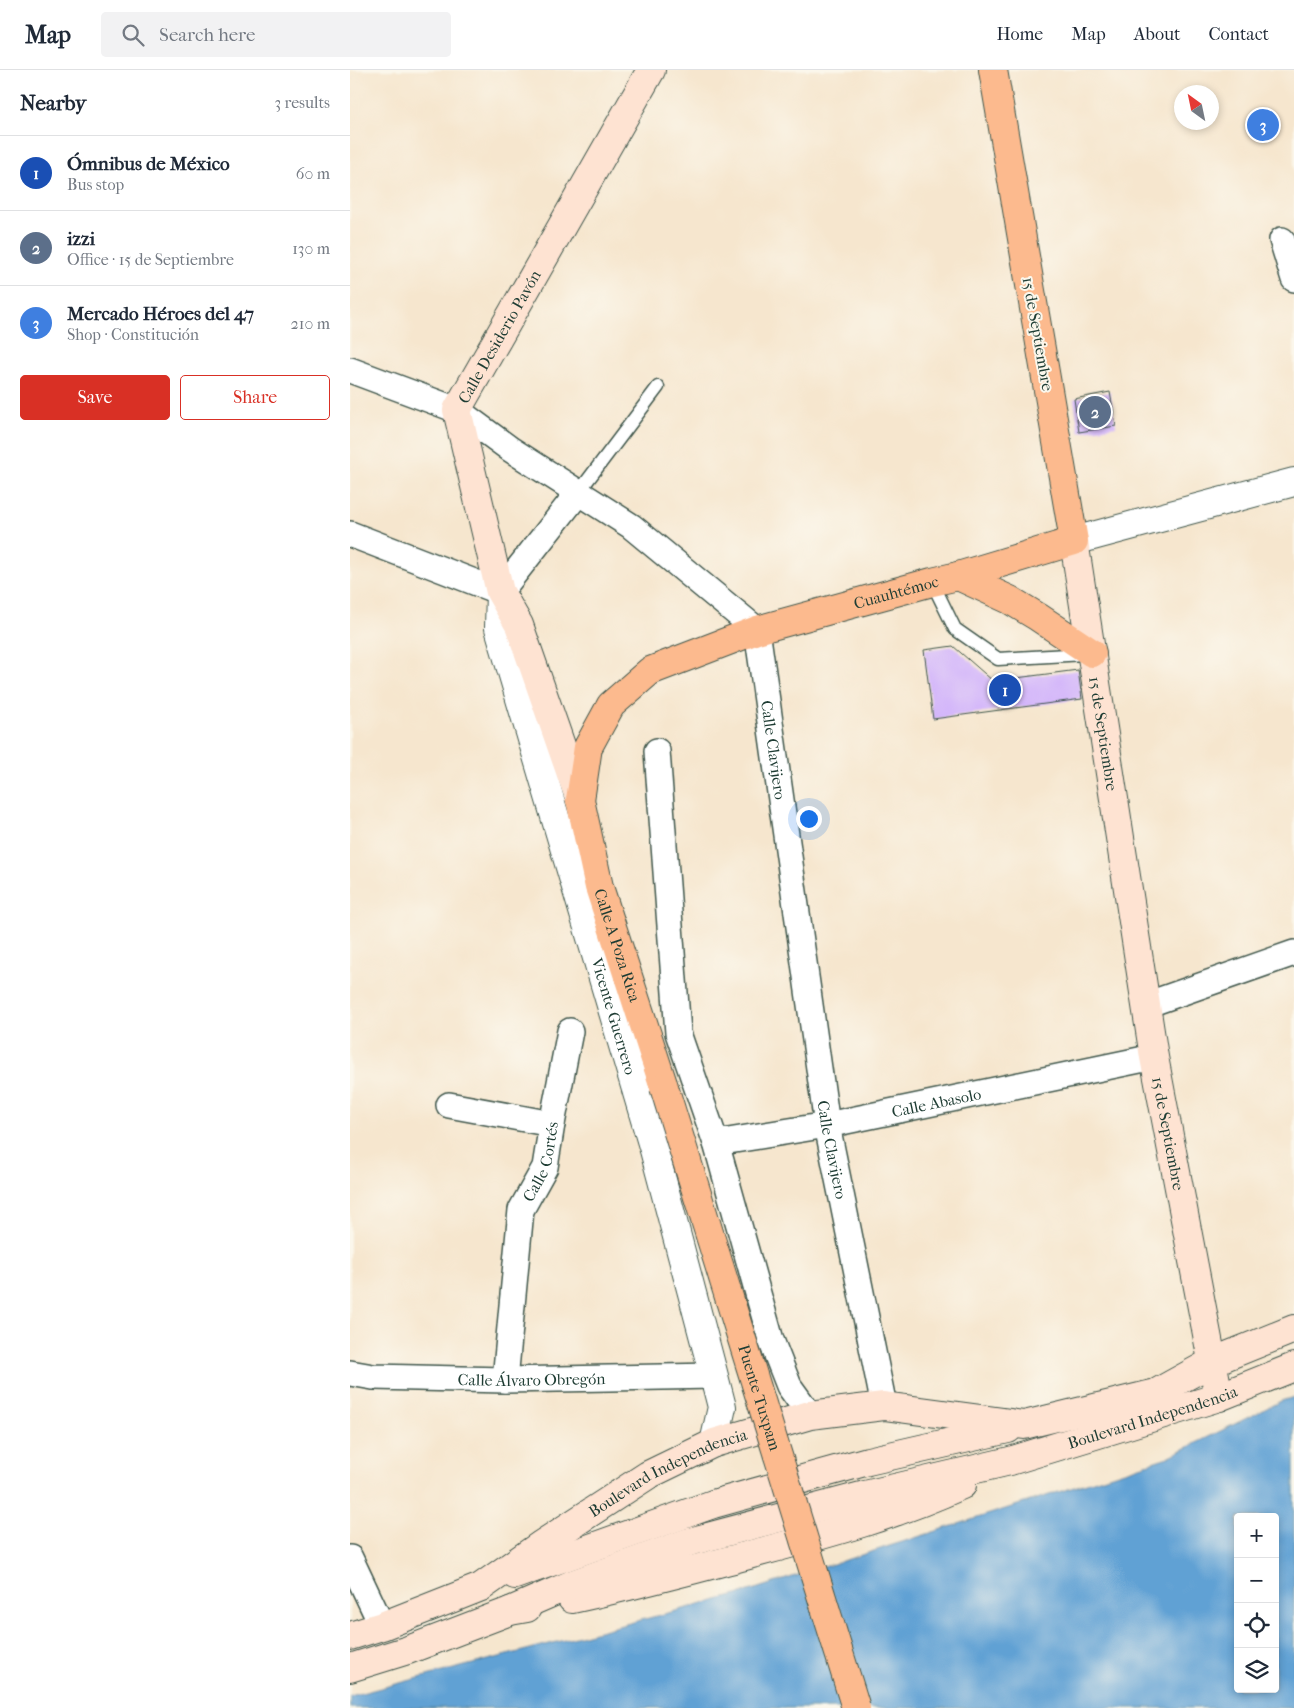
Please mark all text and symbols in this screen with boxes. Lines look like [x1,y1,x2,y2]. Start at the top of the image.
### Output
search box [101,12,451,57]
text: Map [25,21,71,49]
icon: search [119,21,147,49]
text: Search here [159,24,255,46]
text: Home [996,24,1043,45]
text: Map [1071,24,1106,45]
text: About [1134,24,1180,45]
text: Contact [1208,24,1269,45]
north arrow [1174,85,1219,130]
text: Nearby [20,91,86,115]
text: 3 results [274,93,330,112]
pin: 3 [1247,106,1279,144]
text: Ómnibus de México [67,153,230,175]
text: 1 [33,164,39,183]
text: 60 m [296,164,330,183]
text: Bus stop [67,175,124,194]
text: izzi [67,228,95,250]
text: 2 [32,239,40,258]
text: 130 m [292,239,330,258]
text: Office · 15 de Septiembre [67,250,234,269]
street label: Calle Desiderio Pavón [453,266,545,406]
street label: 15 de Septiembre [1019,276,1057,392]
text: Mercado Héroes del 47 [67,303,254,325]
text: 3 [33,314,39,333]
text: 210 m [291,314,330,333]
text: Shop · Constitución [67,325,199,344]
button: Save [20,375,170,420]
button: Share [180,375,330,420]
pin: 2 [1079,393,1111,431]
street label: Cuauhtémoc [852,571,940,613]
pin: 1 [989,671,1021,709]
street label: 15 de Septiembre [1086,675,1122,792]
street label: Calle Clavijero [758,699,790,801]
your location [796,806,822,832]
street label: Calle A Poza Rica [591,886,645,1005]
street label: Vicente Guerrero [588,955,641,1077]
street label: 15 de Septiembre [1148,1075,1189,1192]
street label: Calle Abasolo [890,1084,983,1121]
street label: Calle Clavijero [814,1099,851,1201]
street label: Calle Cortés [518,1120,562,1205]
street label: Puente Tuxpam [735,1342,786,1454]
street label: Calle Álvaro Obregón [457,1369,606,1390]
street label: Boulevard Independencia [1065,1381,1240,1452]
street label: Boulevard Independencia [585,1424,750,1521]
map controls [1234,1513,1279,1693]
button: + [1234,1513,1279,1558]
button: − [1234,1558,1279,1603]
button: locate [1234,1603,1279,1648]
button: layers [1234,1648,1279,1693]

